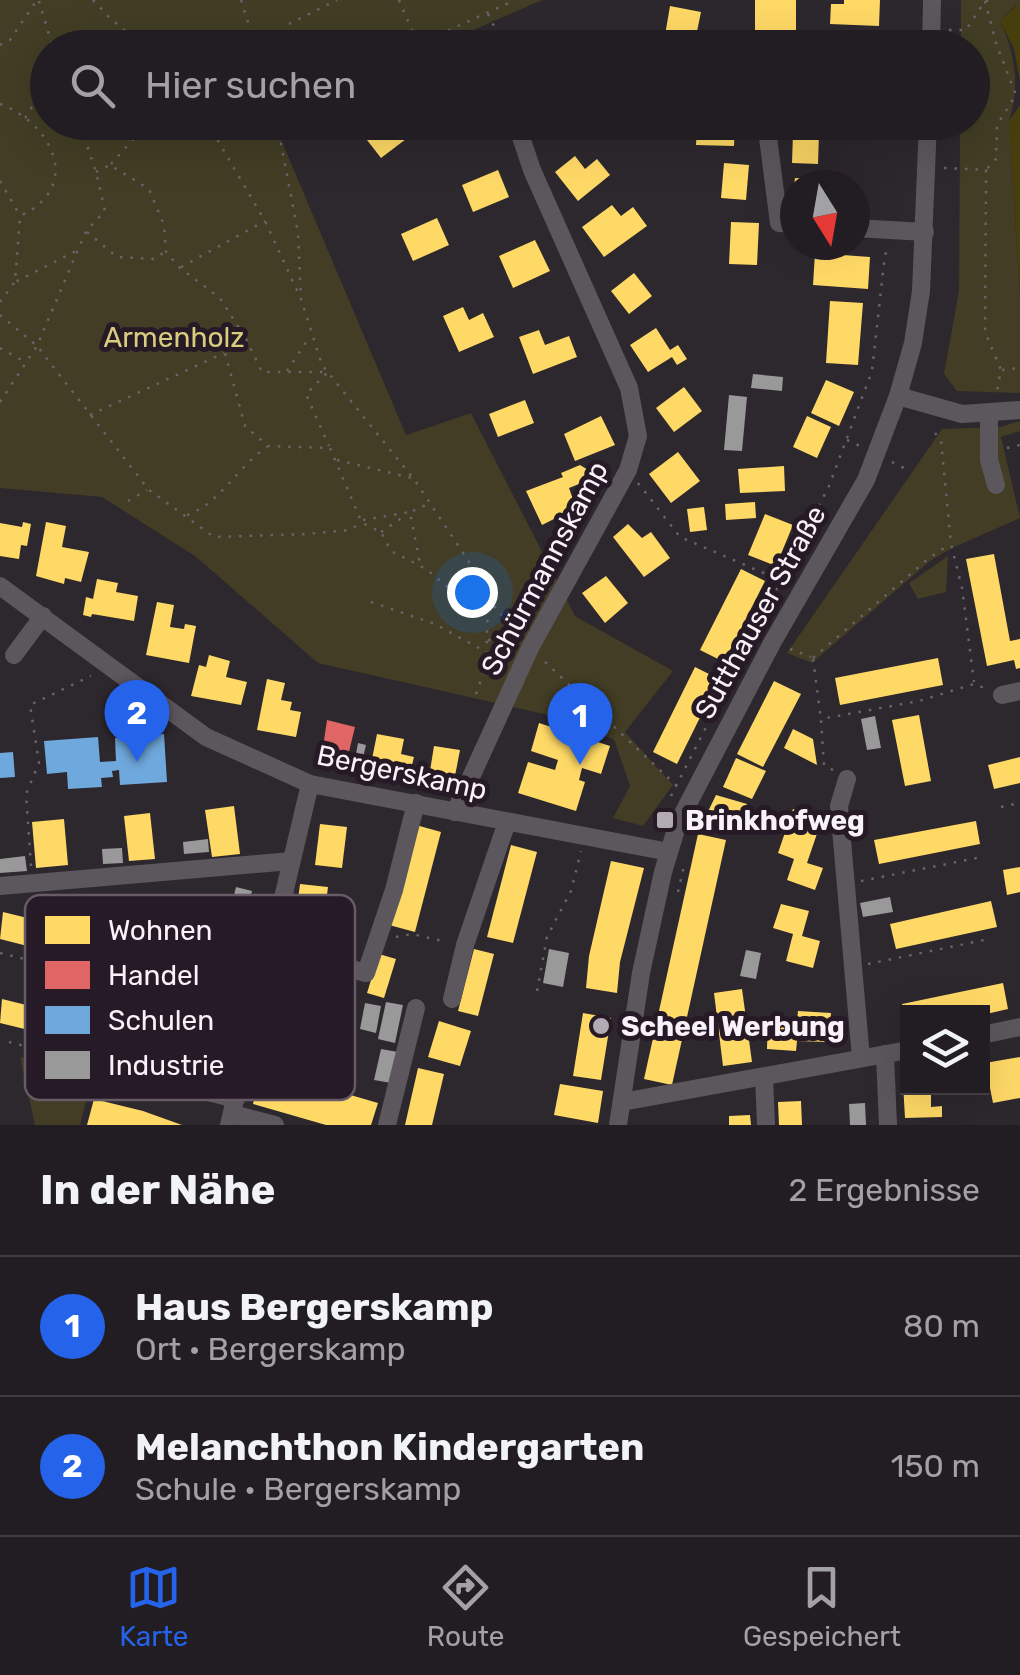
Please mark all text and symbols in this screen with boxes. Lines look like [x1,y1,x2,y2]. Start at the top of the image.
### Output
search box [30,30,990,140]
icon: search [65,58,120,113]
text: Hier suchen [145,62,356,108]
north arrow [780,170,870,260]
park label: Armenholz [103,321,245,354]
street label: Schürmannskamp [474,456,615,681]
street label: Sutthauser Straße [688,500,833,725]
your location [447,567,498,618]
pin: 2 [104,680,170,762]
pin: 1 [548,682,612,765]
street label: Bergerskamp [314,738,490,807]
place label: Brinkhofweg [685,804,865,837]
marker: Brinkhofweg [654,809,676,831]
legend [25,895,355,1100]
text: Wohnen [108,914,213,947]
text: Handel [108,959,200,992]
text: Schulen [108,1004,214,1037]
map controls [900,1005,990,1095]
button: layers [900,1005,990,1095]
place label: Scheel Werbung [621,1010,845,1043]
marker: Scheel Werbung [590,1015,612,1037]
text: Industrie [108,1049,224,1082]
text: In der Nähe [40,1165,275,1215]
text: 2 Ergebnisse [788,1171,980,1209]
text: Haus Bergerskamp [135,1284,494,1330]
text: 1 [65,1307,80,1345]
text: 80 m [903,1307,980,1345]
text: Ort · Bergerskamp [135,1330,406,1368]
text: Melanchthon Kindergarten [135,1424,645,1470]
text: 2 [62,1447,83,1485]
text: 150 m [891,1447,980,1485]
text: Schule · Bergerskamp [135,1470,461,1508]
tab: Karte [119,1560,189,1653]
tab: Route [427,1560,505,1653]
tab: Gespeichert [743,1560,901,1653]

